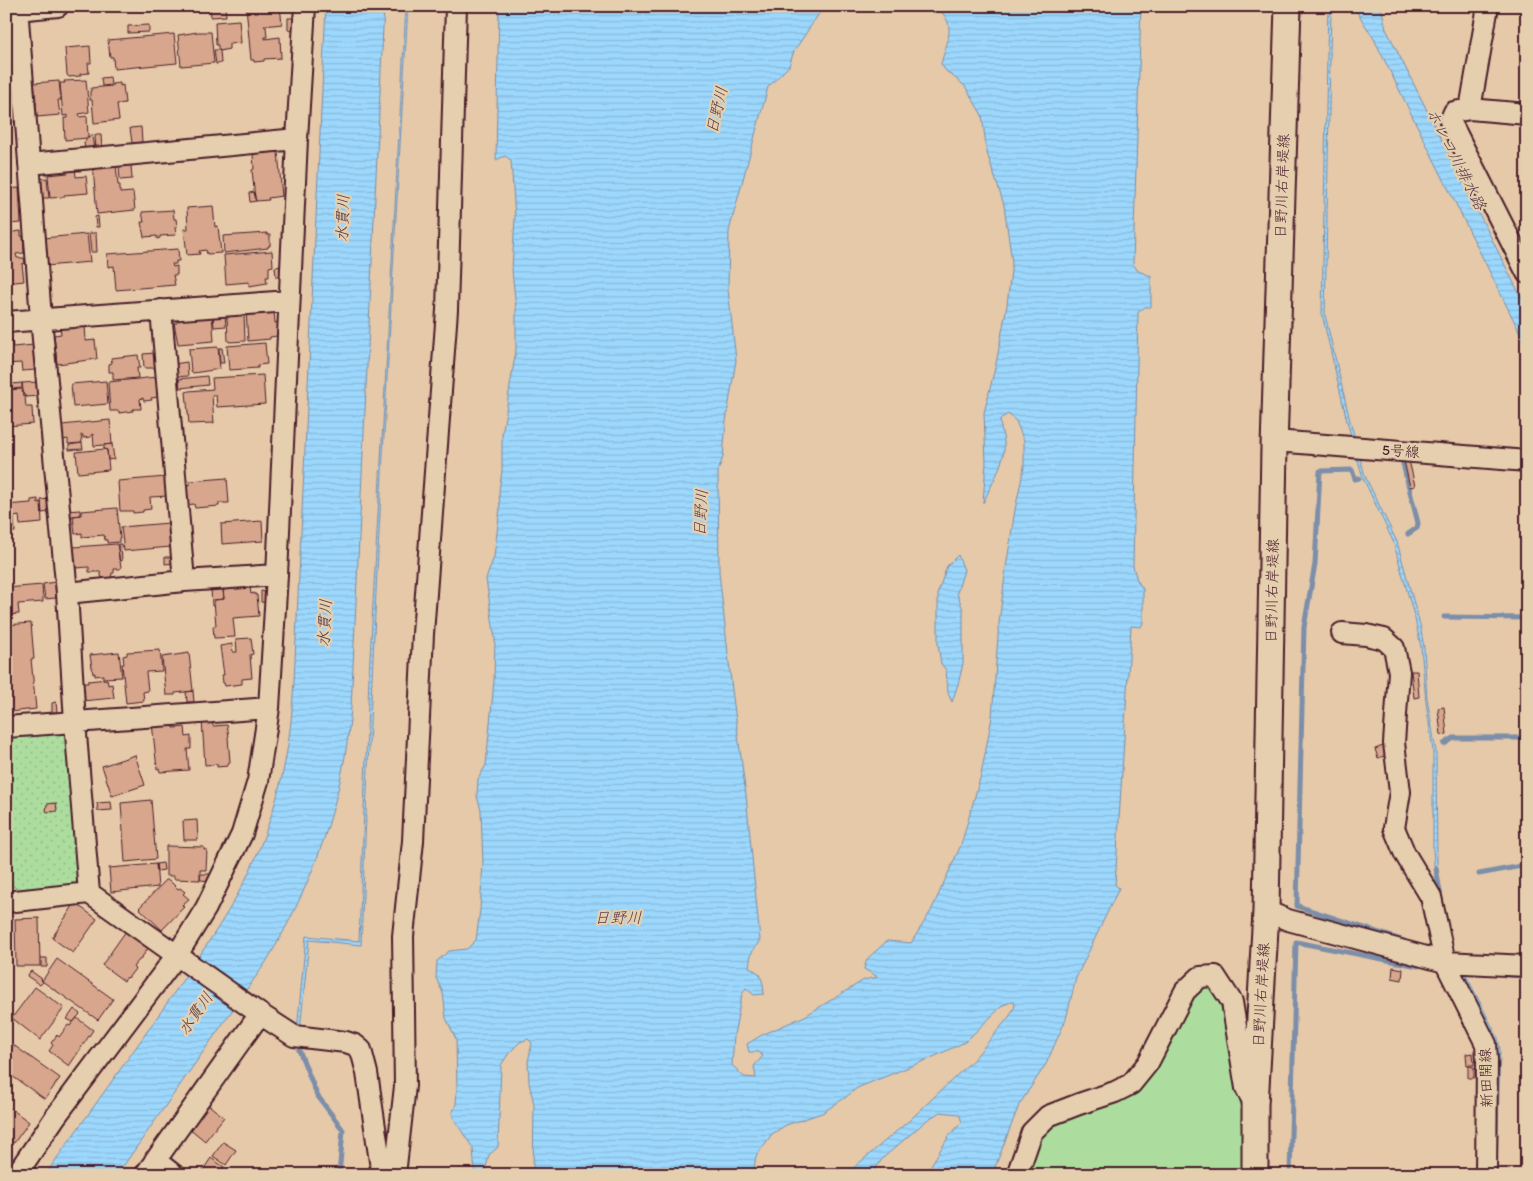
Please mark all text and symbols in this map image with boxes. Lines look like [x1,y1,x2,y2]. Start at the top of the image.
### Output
water label: 日野川 [702,85,731,136]
water label: ホレコ川排水路 [1423,105,1491,214]
street label: 日野川右岸堤線 [1271,133,1293,239]
water label: 水貫川 [332,194,353,242]
street label: 5号線 [1381,441,1421,461]
water label: 日野川 [690,489,711,537]
street label: 日野川右岸堤線 [1262,538,1282,644]
water label: 水貫川 [314,599,335,647]
water label: 日野川 [594,908,642,927]
street label: 日野川右岸堤線 [1249,942,1273,1048]
water label: 水貫川 [174,988,217,1038]
street label: 新田開線 [1476,1048,1496,1108]

